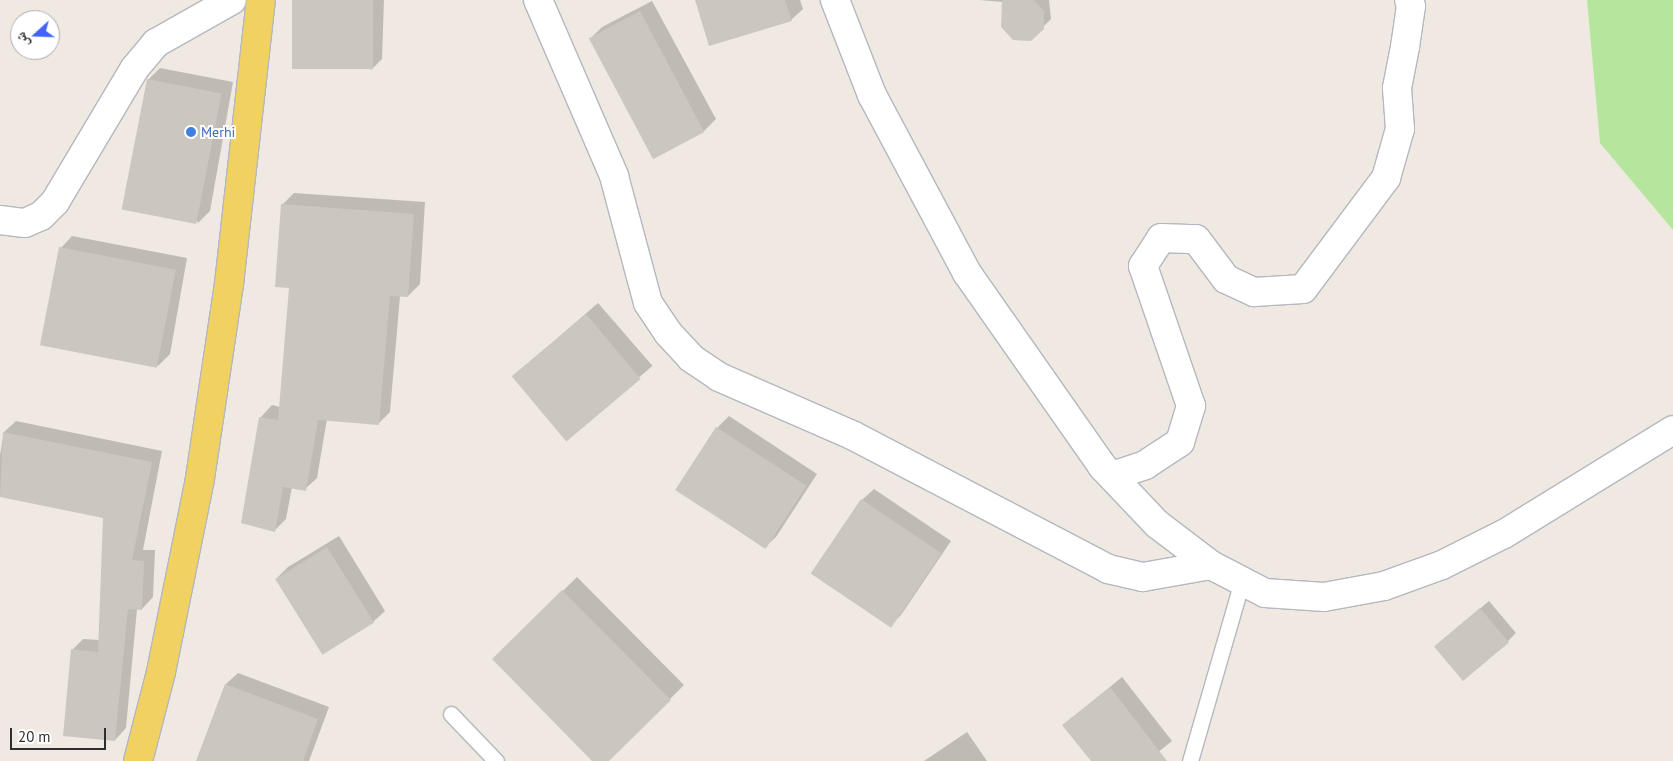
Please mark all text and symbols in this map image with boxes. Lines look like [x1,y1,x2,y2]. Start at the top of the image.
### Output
north arrow [10,10,60,60]
text: ش [11,30,33,50]
place label: Merhi [201,124,235,140]
marker: Merhi [185,126,197,138]
scale bar [12,718,109,750]
text: 20 m [18,727,51,746]

